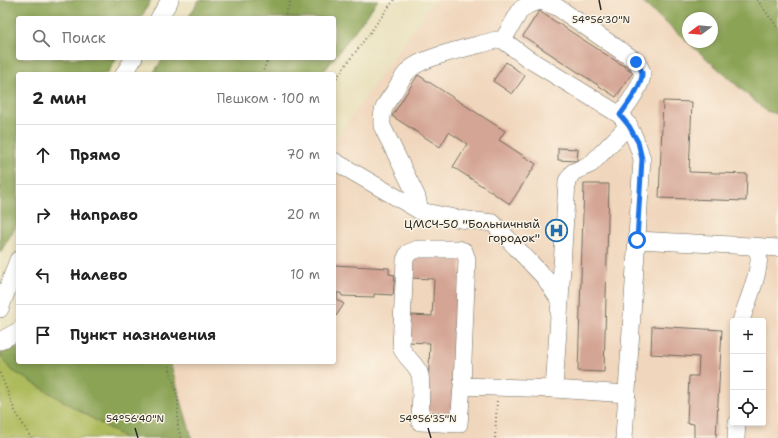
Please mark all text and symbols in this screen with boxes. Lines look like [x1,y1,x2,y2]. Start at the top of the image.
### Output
north arrow [682,12,718,48]
text: 54°56'30"N [572,13,630,26]
search box [16,16,336,60]
icon: search [30,27,52,49]
text: Поиск [62,28,106,48]
route end [627,53,645,71]
text: 2 мин [32,87,87,109]
text: Пешком · 100 m [217,90,320,107]
icon: ahead [32,144,54,166]
text: Прямо [70,145,120,165]
text: 70 m [286,146,320,163]
icon: right [32,204,54,226]
text: Направо [70,205,138,225]
text: 20 m [287,206,320,223]
place label: ЦМСЧ-50 "Больничный городок" [404,216,540,246]
hospital icon: ЦМСЧ-50 "Больничный городок" [543,218,569,244]
route start [628,231,646,249]
icon: left [32,264,54,286]
text: Налево [70,265,128,285]
text: 10 m [290,266,320,283]
map controls [730,318,766,426]
button: + [730,318,766,354]
icon: arrive [32,324,54,346]
text: Пункт назначения [70,325,216,345]
button: − [730,354,766,390]
button: locate [730,390,766,426]
text: 54°56'40"N [106,412,164,425]
text: 54°56'35"N [399,412,457,425]

